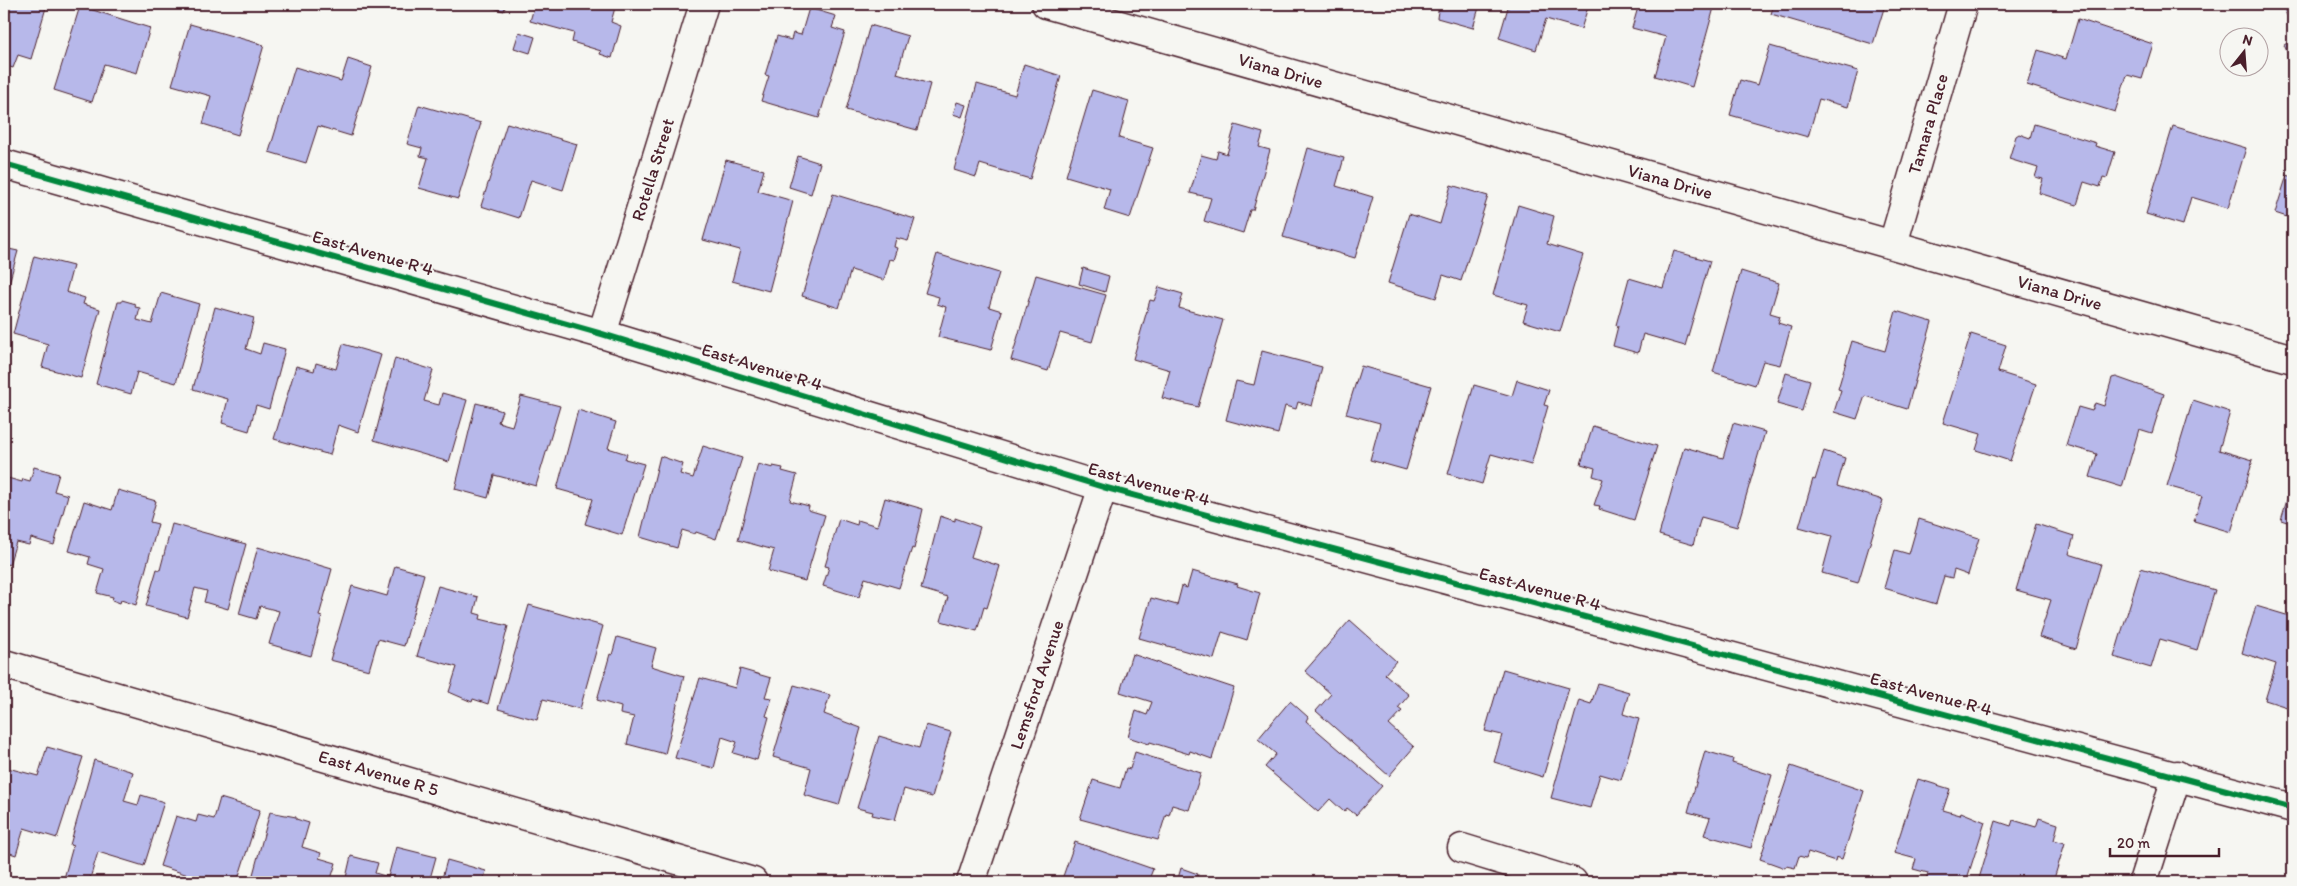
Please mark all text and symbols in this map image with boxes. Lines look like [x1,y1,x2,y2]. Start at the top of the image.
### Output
north arrow [2220,28,2270,78]
text: N [2241,31,2255,50]
street label: Viana Drive [1236,48,1326,93]
street label: Tamara Place [1903,71,1953,177]
street label: Rotella Street [627,115,679,224]
street label: Viana Drive [1625,159,1715,204]
street label: East Avenue R 4 [310,225,436,281]
street label: Viana Drive [2015,270,2105,315]
street label: East Avenue R 4 [699,338,825,396]
street label: East Avenue R 4 [1086,457,1212,511]
street label: East Avenue R 4 [1477,562,1603,616]
street label: Lemsford Avenue [1005,617,1069,752]
street label: East Avenue R 4 [1868,667,1994,721]
street label: East Avenue R 5 [316,745,441,801]
scale bar [2110,826,2218,858]
text: 20 m [2117,834,2151,852]

